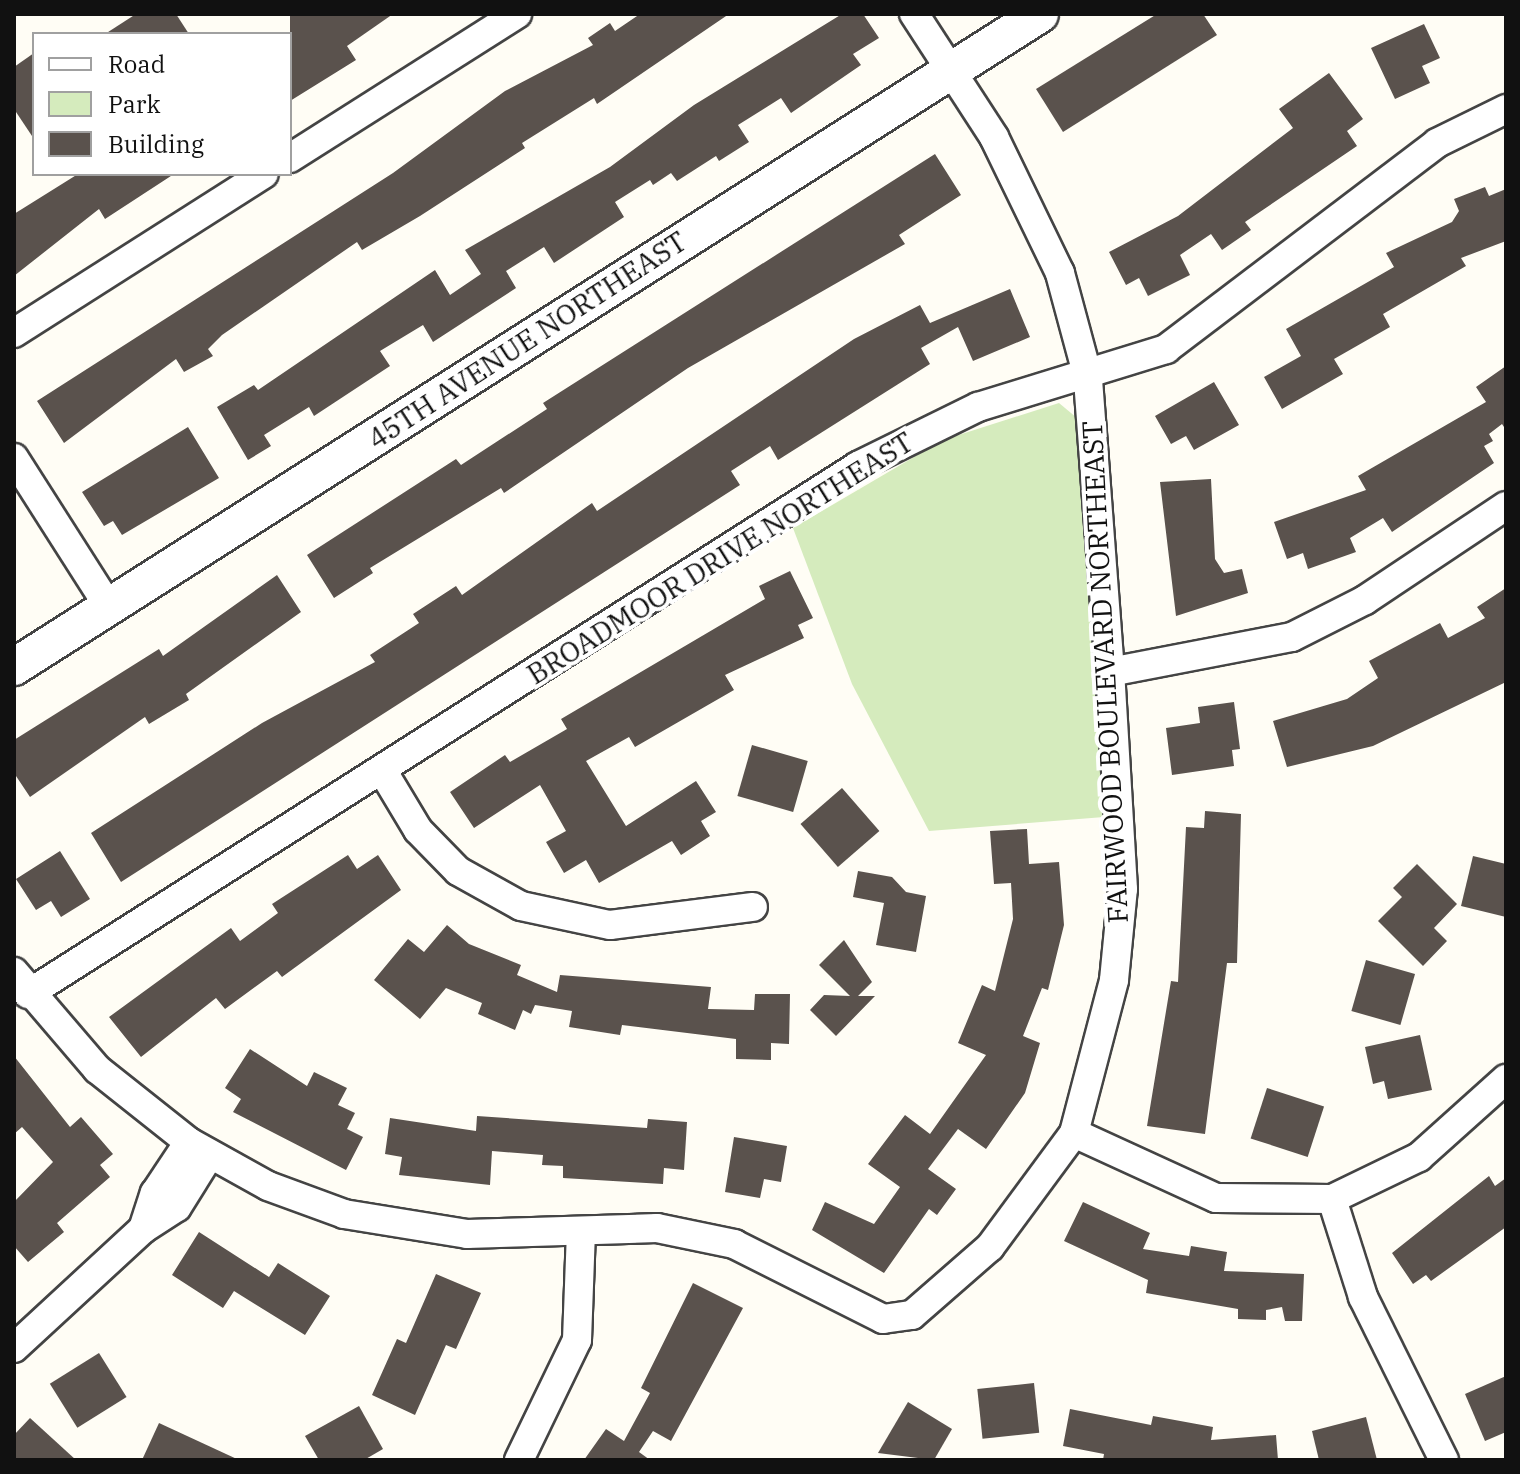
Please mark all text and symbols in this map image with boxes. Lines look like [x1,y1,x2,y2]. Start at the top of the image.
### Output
legend [32,32,292,176]
text: Road [108,48,165,80]
text: Park [108,88,160,120]
text: Building [108,128,204,160]
street label: 45TH AVENUE NORTHEAST [361,224,693,456]
street label: FAIRWOOD BOULEVARD NORTHEAST [1075,420,1135,924]
street label: BROADMOOR DRIVE NORTHEAST [521,425,919,691]

